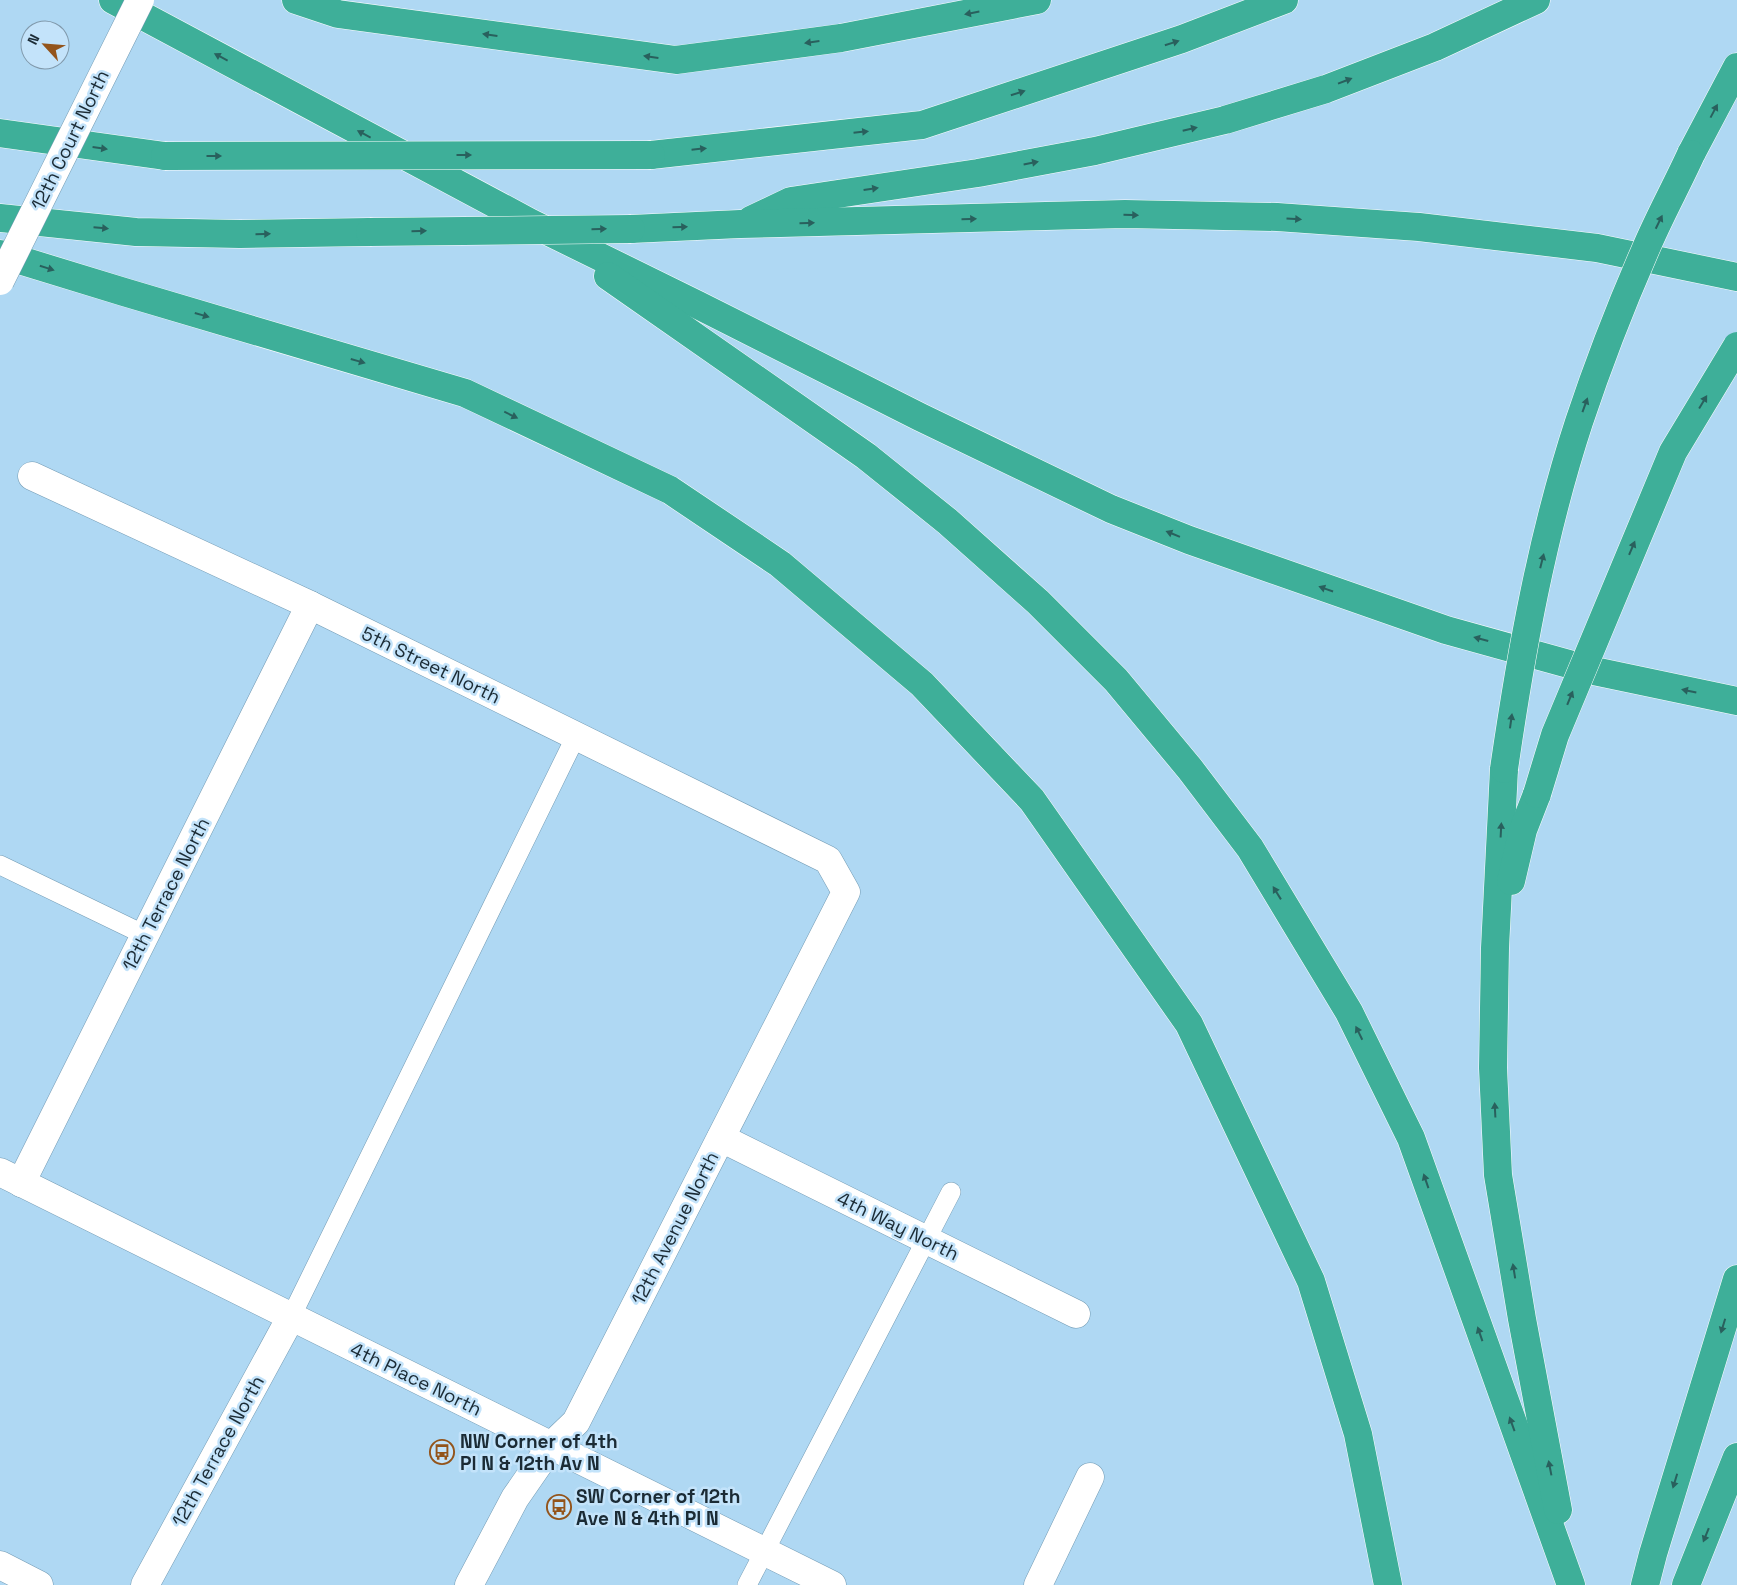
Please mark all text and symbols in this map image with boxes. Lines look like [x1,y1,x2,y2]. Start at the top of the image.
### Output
one-way arrow [964,9,980,17]
north arrow [20,20,70,70]
text: N [23,31,43,47]
one-way arrow [482,31,498,39]
one-way arrow [804,38,820,46]
one-way arrow [1165,38,1180,46]
one-way arrow [213,53,228,61]
one-way arrow [643,53,659,61]
street label: 12th Court North [25,66,115,214]
one-way arrow [1338,77,1353,85]
one-way arrow [1011,89,1026,97]
one-way arrow [1710,104,1718,118]
one-way arrow [1182,125,1197,133]
one-way arrow [853,128,869,136]
one-way arrow [357,129,371,138]
one-way arrow [93,144,109,152]
one-way arrow [692,145,708,153]
one-way arrow [456,151,472,159]
one-way arrow [206,152,222,160]
one-way arrow [1023,159,1039,167]
one-way arrow [863,185,879,193]
one-way arrow [1124,211,1140,219]
one-way arrow [961,215,977,223]
one-way arrow [1286,215,1302,223]
one-way arrow [1655,215,1663,229]
one-way arrow [799,219,815,227]
one-way arrow [672,222,688,230]
one-way arrow [93,225,109,233]
one-way arrow [591,225,607,233]
one-way arrow [411,227,427,235]
one-way arrow [255,230,271,238]
one-way arrow [39,265,54,273]
one-way arrow [195,312,210,320]
one-way arrow [351,358,366,366]
one-way arrow [1698,396,1707,409]
one-way arrow [1582,397,1590,412]
one-way arrow [504,411,518,419]
one-way arrow [1166,529,1181,537]
one-way arrow [1628,541,1636,555]
one-way arrow [1538,554,1546,569]
one-way arrow [1319,584,1334,592]
street label: 5th Street North [357,621,505,709]
one-way arrow [1473,635,1488,643]
one-way arrow [1682,687,1697,695]
one-way arrow [1566,691,1574,705]
one-way arrow [1507,713,1515,729]
street label: 12th Terrace North [117,813,215,975]
one-way arrow [1498,821,1506,837]
one-way arrow [1273,887,1282,900]
one-way arrow [1355,1026,1363,1041]
one-way arrow [1491,1101,1499,1117]
street label: 12th Avenue North [626,1147,724,1309]
one-way arrow [1422,1173,1430,1188]
street label: 4th Way North [833,1186,963,1266]
one-way arrow [1510,1263,1518,1279]
one-way arrow [1718,1318,1726,1333]
one-way arrow [1476,1327,1484,1342]
street label: 4th Place North [346,1336,486,1422]
street label: 12th Terrace North [166,1371,270,1531]
one-way arrow [1508,1416,1516,1431]
place label: NW Corner of 4th Pl N & 12th Av N [460,1429,618,1476]
bus stop icon: NW Corner of 4th Pl N & 12th Av N [429,1439,455,1465]
one-way arrow [1545,1460,1553,1476]
one-way arrow [1671,1474,1679,1489]
place label: SW Corner of 12th Ave N & 4th Pl N [576,1484,740,1531]
bus stop icon: SW Corner of 12th Ave N & 4th Pl N [546,1494,572,1520]
one-way arrow [1701,1528,1709,1542]

